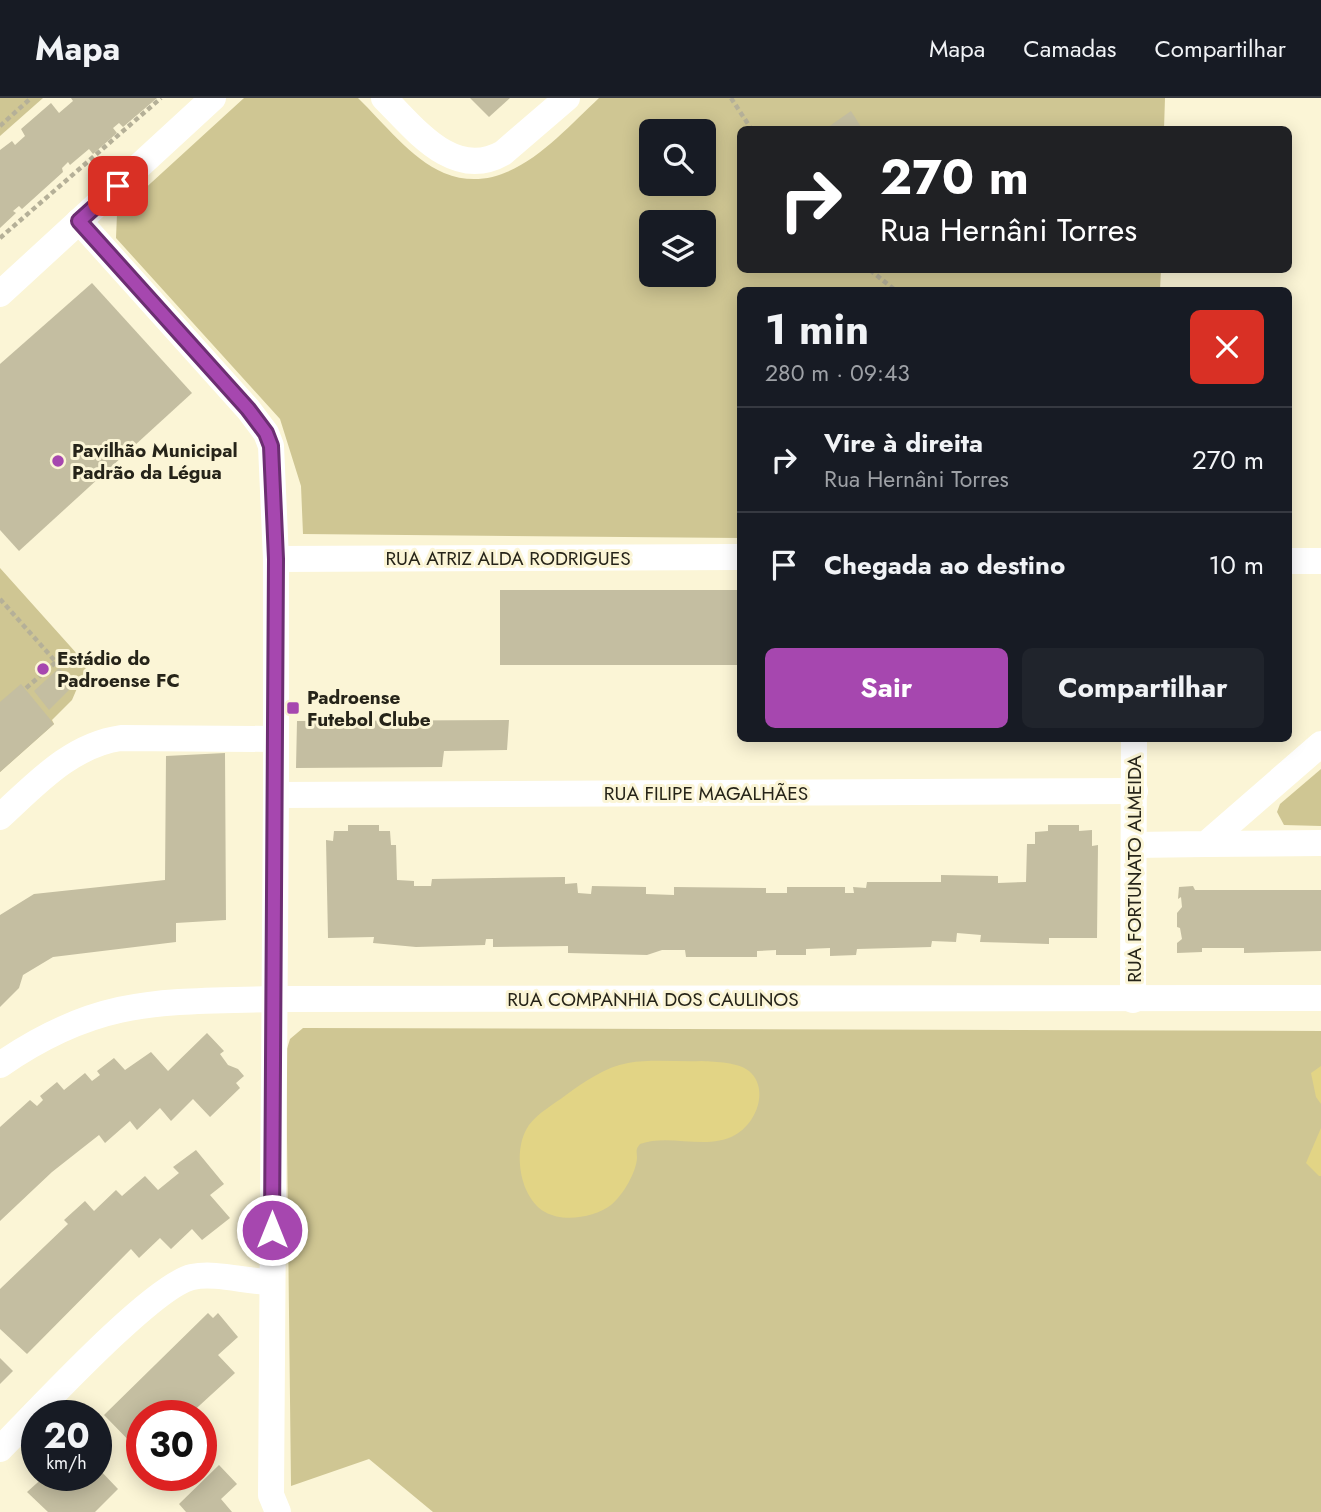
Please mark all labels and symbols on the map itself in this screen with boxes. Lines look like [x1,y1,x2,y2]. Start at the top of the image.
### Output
pin [88,156,148,216]
place label: Pavilhão Municipal Padrão da Légua [72,437,238,486]
marker: Pavilhão Municipal Padrão da Légua [50,453,66,469]
street label: RUA ATRIZ ALDA RODRIGUES [385,545,631,572]
place label: Estádio do Padroense FC [57,645,180,694]
marker: Estádio do Padroense FC [35,661,51,677]
place label: Padroense Futebol Clube [307,684,431,733]
marker: Padroense Futebol Clube [285,700,301,716]
street label: RUA FORTUNATO ALMEIDA [1121,755,1148,983]
street label: RUA FILIPE MAGALHÃES [604,780,808,807]
street label: RUA COMPANHIA DOS CAULINOS [507,986,799,1013]
position arrow [235,1193,309,1267]
speed limit sign: 30 [126,1400,217,1491]

